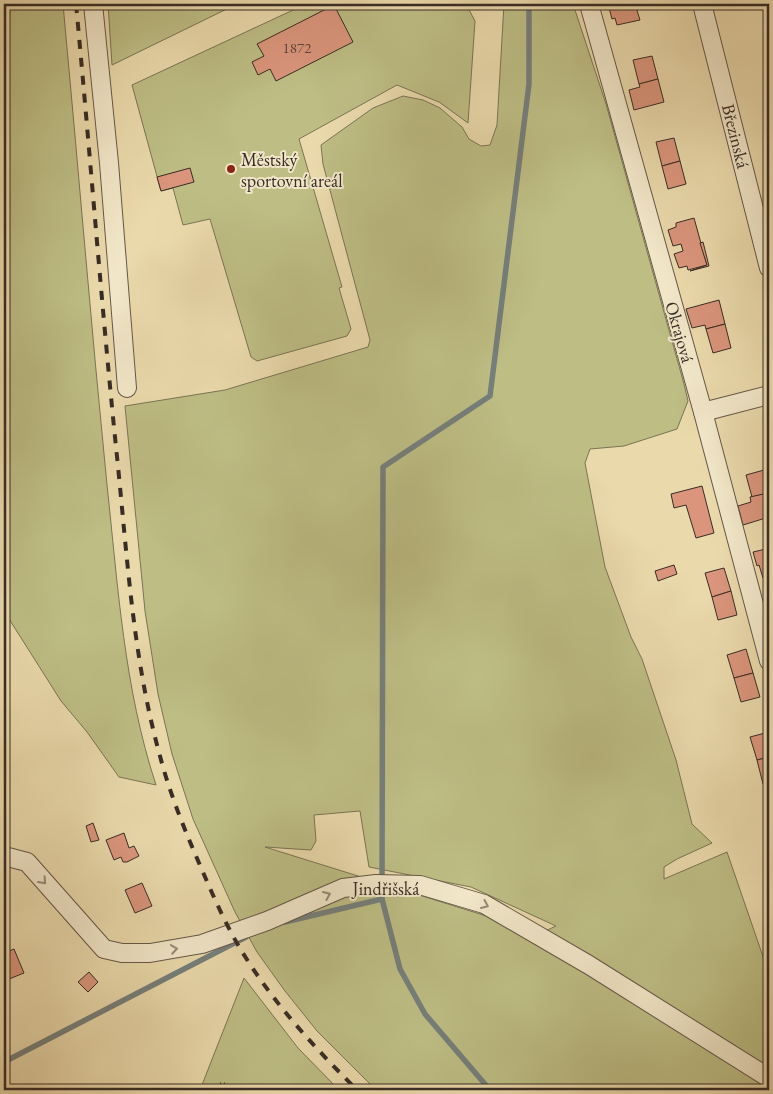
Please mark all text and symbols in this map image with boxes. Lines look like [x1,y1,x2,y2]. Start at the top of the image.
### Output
house number: 1872 [283,38,312,57]
street label: Březinská [717,101,755,171]
place label: Městský sportovní areál [241,148,342,192]
marker: Městský sportovní areál [225,163,237,175]
street label: Okrajová [660,299,700,366]
one-way arrow [37,875,46,884]
street label: Jindřišská [351,877,420,900]
one-way arrow [322,890,331,901]
one-way arrow [480,899,489,910]
one-way arrow [170,944,179,954]

